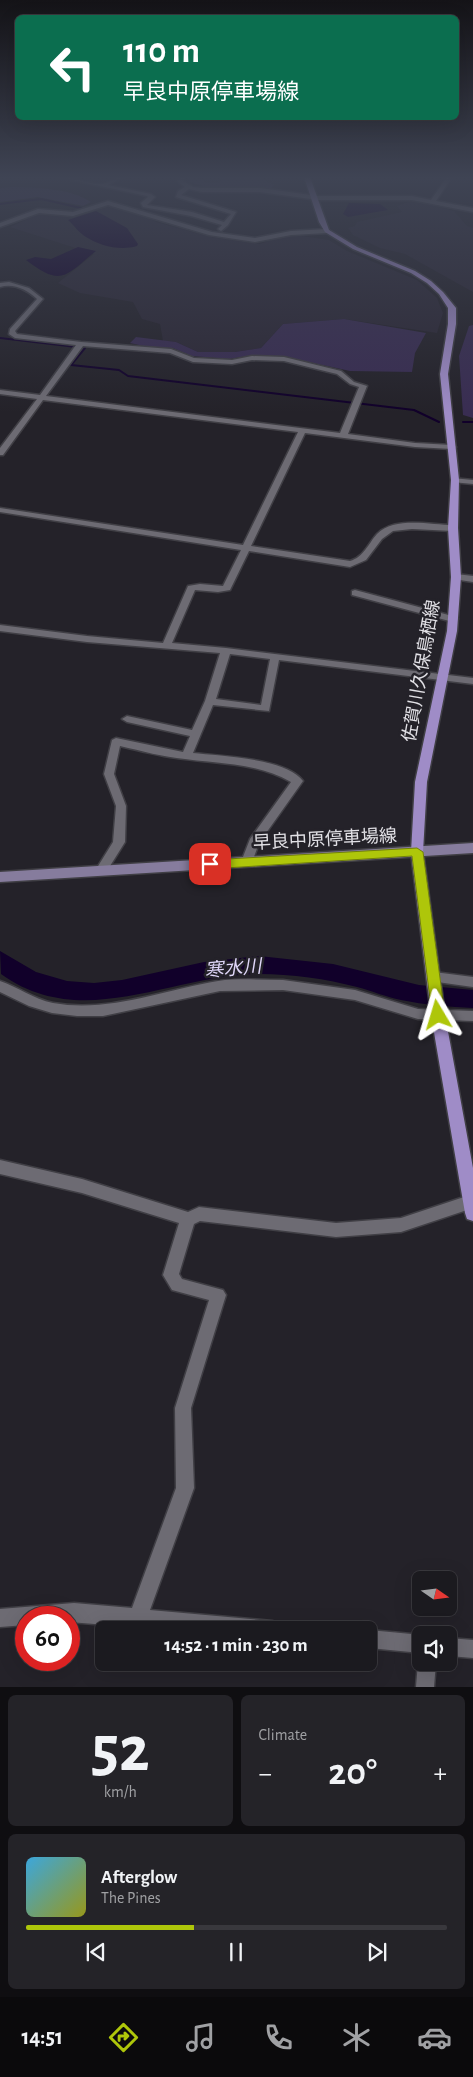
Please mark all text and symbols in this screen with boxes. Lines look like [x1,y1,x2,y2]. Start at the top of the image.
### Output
text: 110 m [123,34,200,69]
icon: left [40,35,105,100]
text: 早良中原停車場線 [123,81,299,103]
street label: 佐賀川久保鳥栖線 [399,598,443,743]
street label: 早良中原停車場線 [253,825,397,853]
pin [189,843,231,885]
icon: arrive [196,850,224,878]
water label: 寒水川 [204,956,264,981]
position arrow [411,988,463,1040]
north arrow [412,1571,458,1616]
map controls [412,1571,457,1671]
speed limit sign: 60 [15,1606,80,1671]
button: sound [412,1626,457,1671]
text: 14:52 · 1 min · 230 m [164,1636,308,1655]
text: 52 [91,1718,150,1783]
text: Climate [259,1727,307,1743]
text: 20° [328,1754,377,1792]
text: − [259,1760,272,1788]
text: + [434,1760,447,1788]
text: km/h [104,1784,137,1800]
text: Afterglow [101,1868,177,1887]
text: The Pines [101,1890,161,1906]
icon: previous [82,1938,110,1966]
icon: pause [222,1938,250,1966]
icon: next [363,1938,391,1966]
icon: directions [106,2020,141,2055]
icon: music [183,2020,218,2055]
icon: phone [261,2020,296,2055]
icon: climate [339,2020,374,2055]
icon: car [417,2020,452,2055]
text: 14:51 [21,2026,63,2048]

